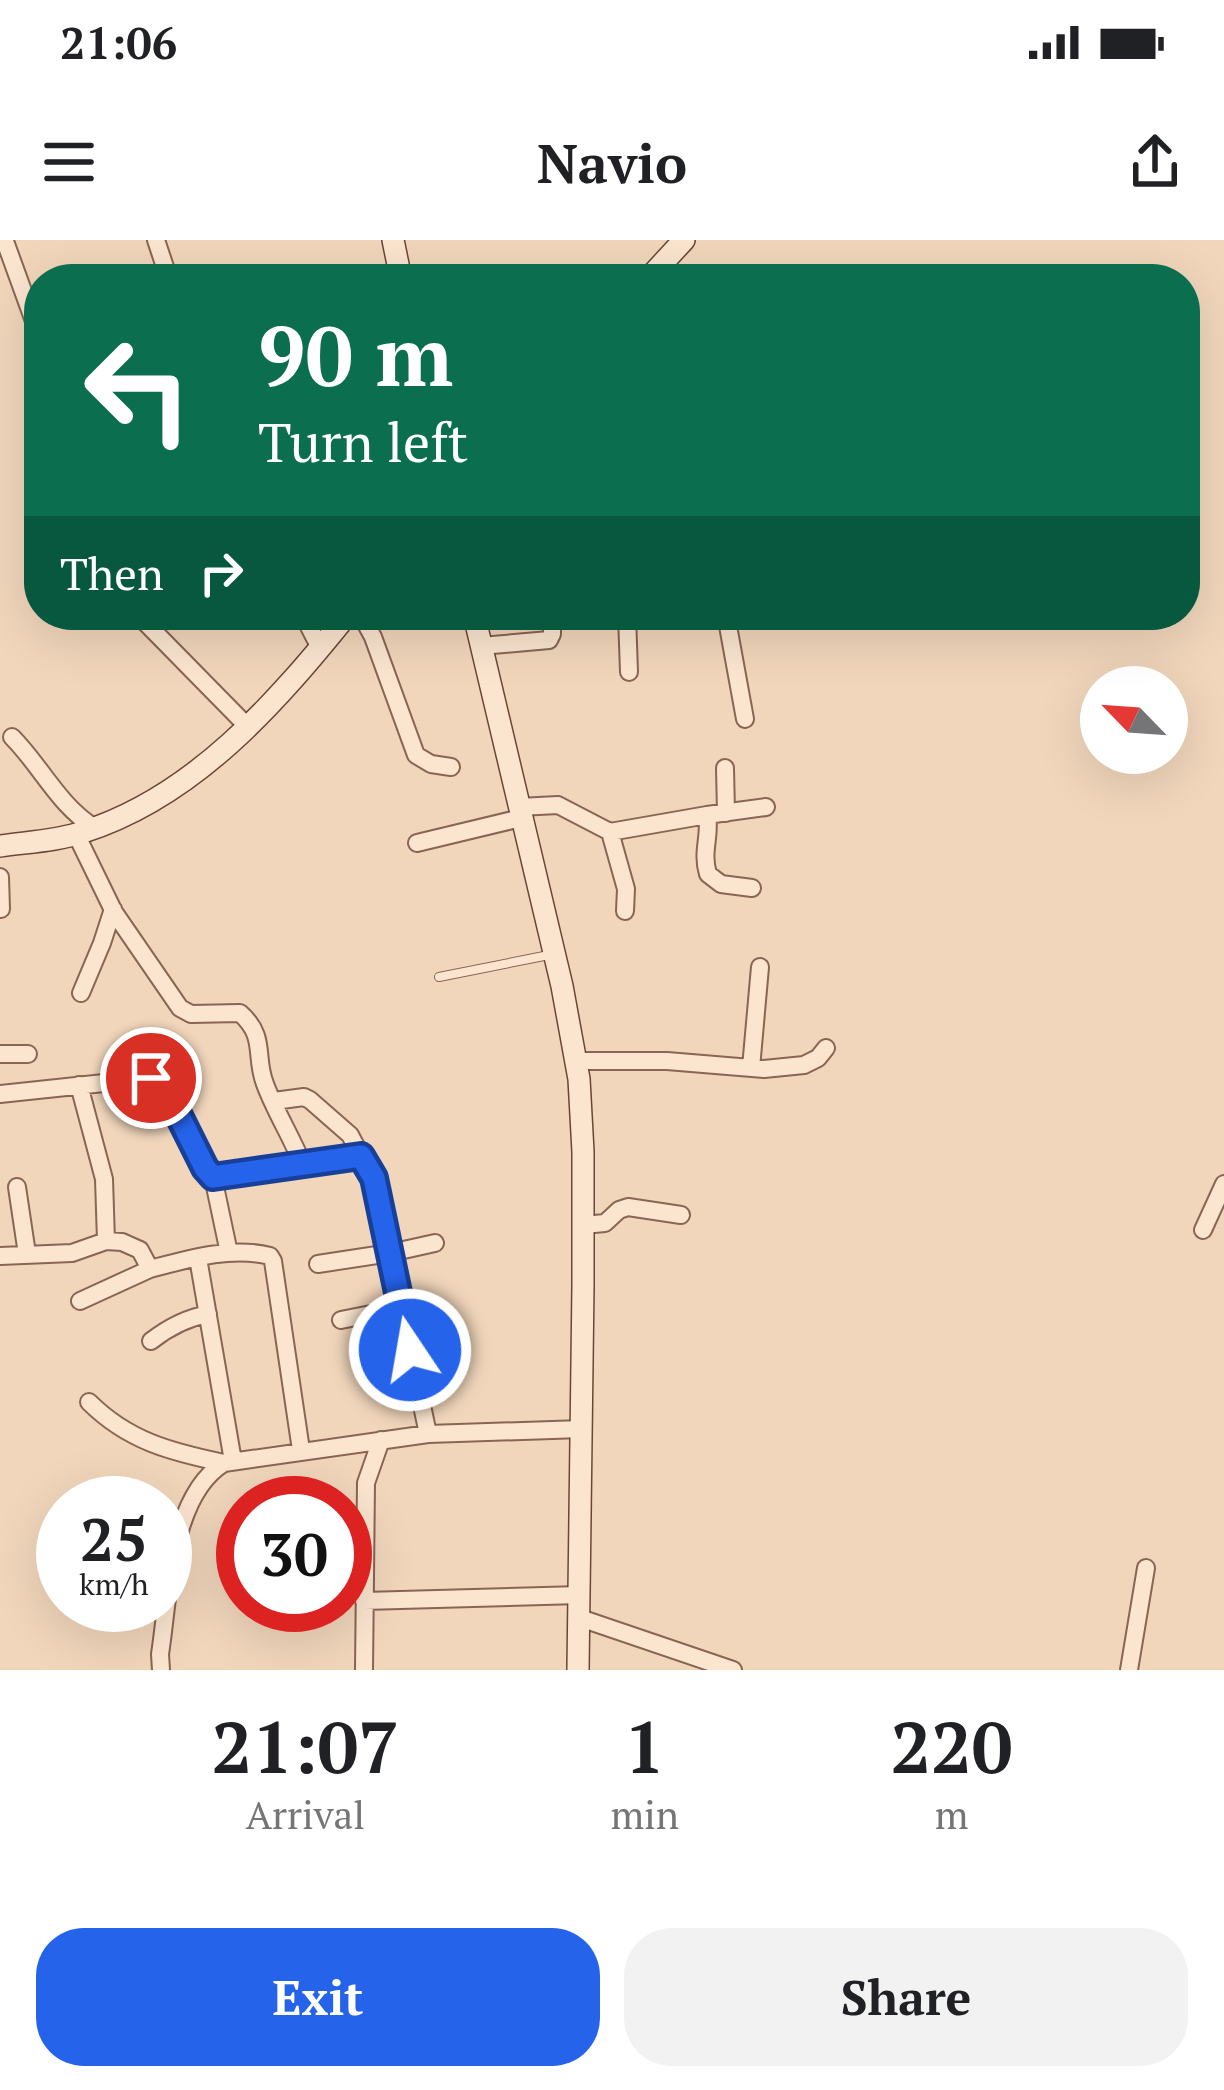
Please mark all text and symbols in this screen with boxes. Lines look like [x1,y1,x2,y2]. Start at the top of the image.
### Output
text: 21:06 [60,12,177,72]
text: Navio [537,127,687,198]
icon: menu [36,129,102,195]
icon: share [1122,129,1188,195]
text: 90 m [258,299,453,410]
icon: left [60,312,216,468]
text: Turn left [258,406,468,477]
icon: right [188,540,254,606]
text: Then [60,543,164,603]
north arrow [1080,666,1188,774]
map controls [1080,666,1188,774]
pin [100,1027,202,1129]
icon: arrive [118,1045,184,1111]
position arrow [347,1287,473,1413]
speed limit sign: 30 [216,1476,372,1632]
text: 25 [80,1499,148,1578]
text: km/h [79,1564,149,1604]
text: 21:07 [211,1698,399,1794]
text: 1 [624,1698,665,1794]
text: 220 [890,1698,1012,1794]
text: Arrival [245,1788,365,1840]
text: min [610,1788,679,1840]
text: m [935,1788,968,1840]
button: Exit [36,1928,600,2066]
button: Share [624,1928,1188,2066]

